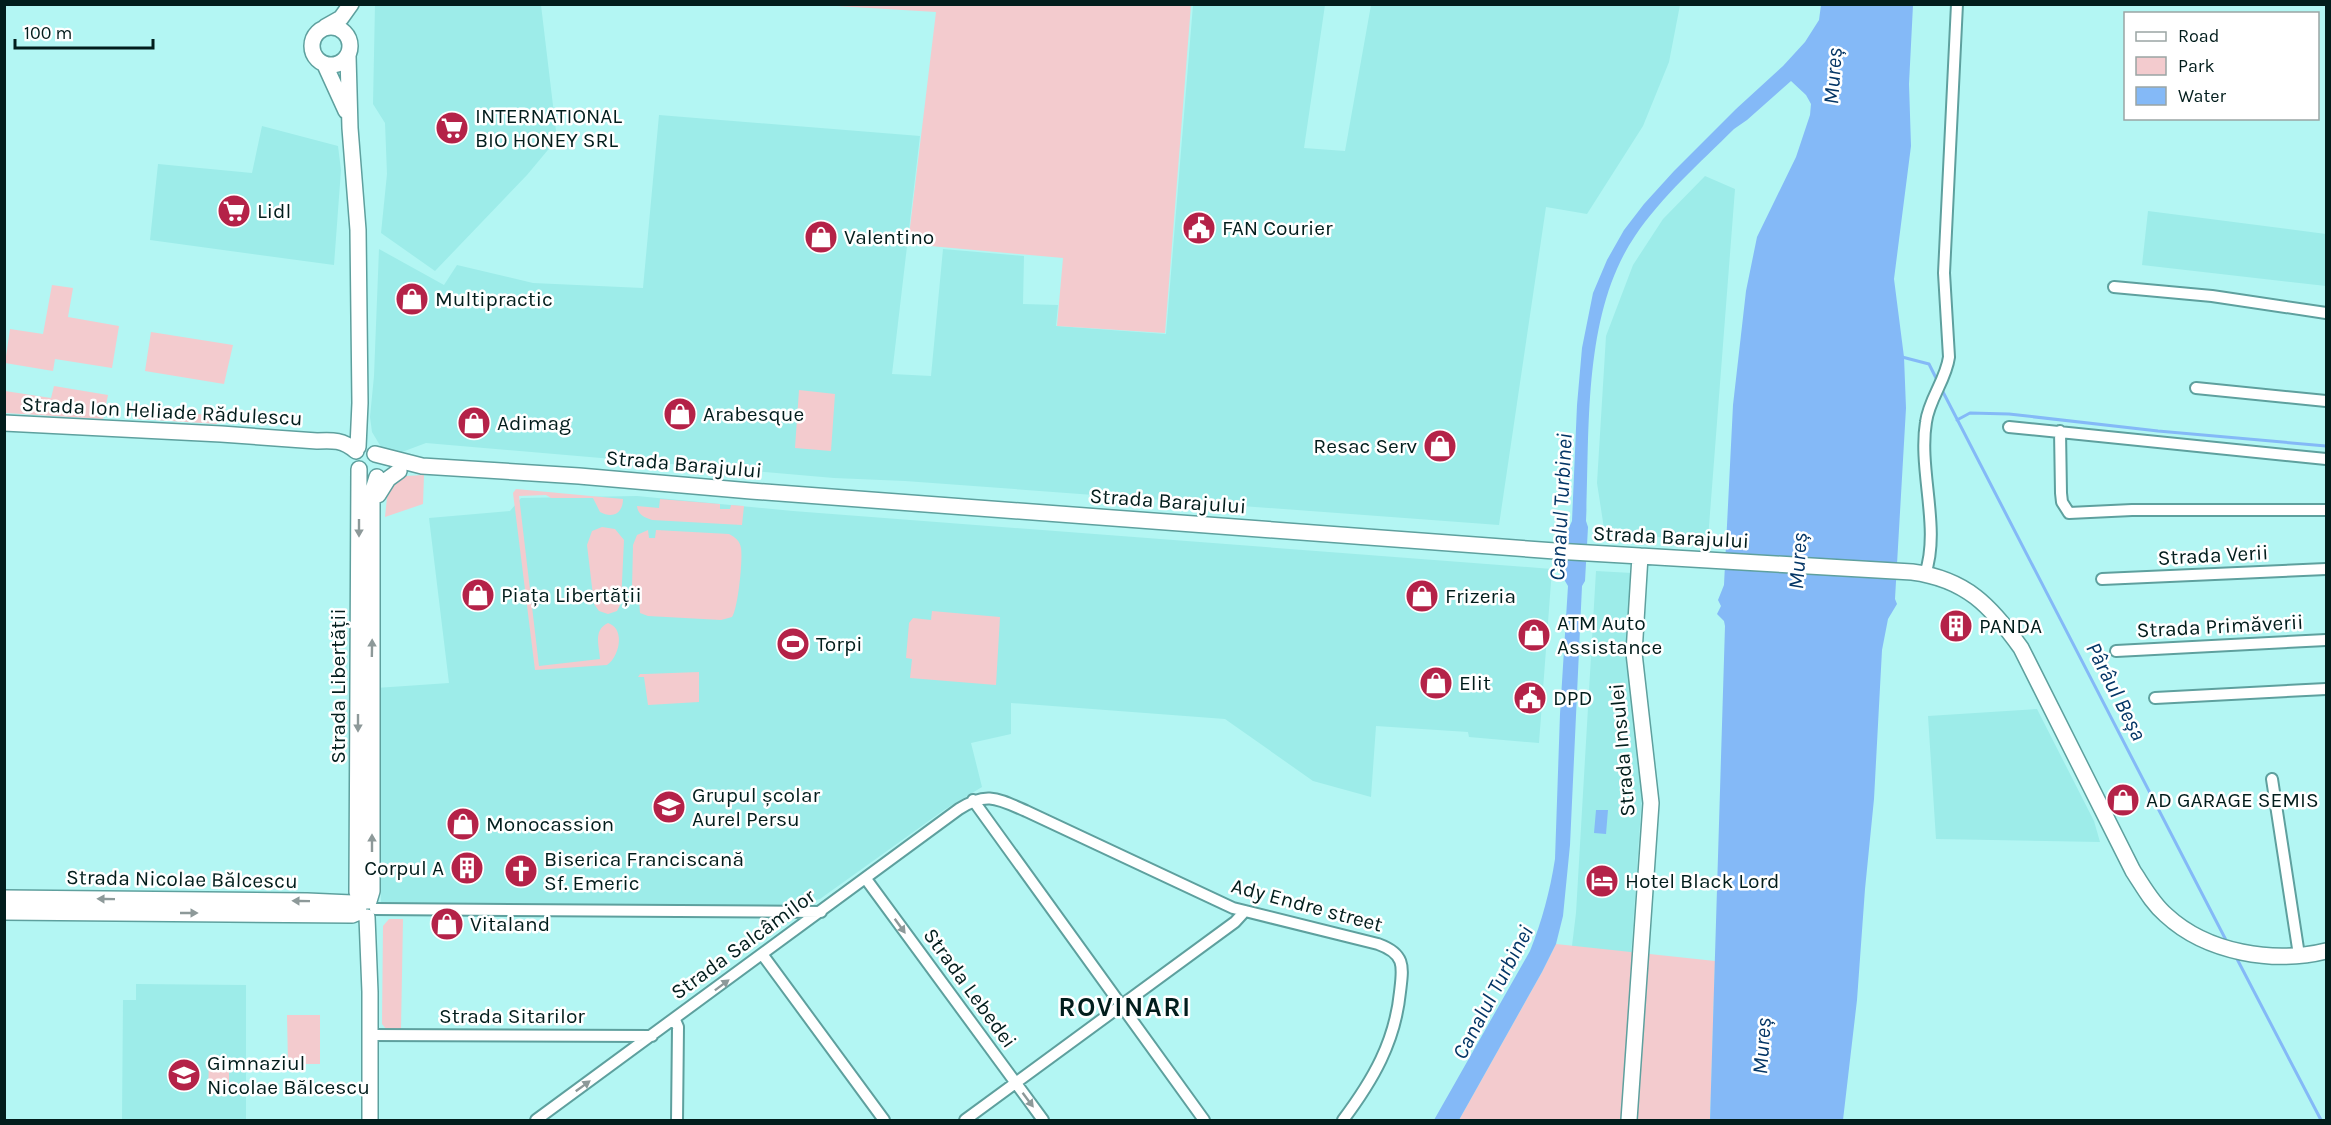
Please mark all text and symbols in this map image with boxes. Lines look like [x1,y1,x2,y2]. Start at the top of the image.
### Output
scale bar [15,12,153,50]
legend [2124,12,2319,120]
text: 100 m [24,22,72,44]
text: Road [2178,25,2219,47]
water label: Mureș [1818,47,1848,105]
text: Park [2178,55,2215,77]
text: Water [2178,85,2226,107]
place label: INTERNATIONAL BIO HONEY SRL [475,104,622,152]
supermarket icon: INTERNATIONAL BIO HONEY SRL [434,110,470,146]
supermarket icon: Lidl [216,193,252,229]
place label: Lidl [257,199,291,223]
public building icon: FAN Courier [1181,210,1217,246]
place label: FAN Courier [1222,216,1333,240]
shop icon: Valentino [803,219,839,255]
place label: Valentino [844,225,934,249]
shop icon: Multipractic [394,281,430,317]
place label: Multipractic [435,287,553,311]
street label: Strada Ion Heliade Rădulescu [21,392,303,430]
shop icon: Arabesque [662,396,698,432]
place label: Arabesque [703,402,804,426]
shop icon: Adimag [456,405,492,441]
place label: Adimag [497,411,571,435]
shop icon: Resac Serv [1422,428,1458,464]
water label: Canalul Turbinei [1544,433,1578,581]
place label: Resac Serv [1313,434,1417,458]
street label: Strada Barajului [605,445,763,483]
street label: Strada Barajului [1089,484,1247,518]
one-way arrow [354,518,364,537]
street label: Strada Barajului [1592,521,1750,553]
water label: Mureș [1783,532,1813,590]
street label: Strada Verii [2157,540,2269,570]
shop icon: Piața Libertății [460,577,496,613]
shop icon: Frizeria [1404,578,1440,614]
place label: Piața Libertății [501,583,642,607]
place label: Frizeria [1445,584,1516,608]
street label: Strada Libertății [326,608,350,764]
building icon: PANDA [1938,608,1974,644]
street label: Strada Primăverii [2136,610,2304,642]
place label: ATM Auto Assistance [1557,611,1662,659]
place label: PANDA [1979,614,2042,638]
shop icon: ATM Auto Assistance [1516,617,1552,653]
sports icon: Torpi [775,626,811,662]
place label: Torpi [816,632,862,656]
one-way arrow [367,638,377,657]
water label: Pârâul Beșa [2080,638,2152,745]
shop icon: Elit [1418,665,1454,701]
place label: Elit [1459,671,1491,695]
public building icon: DPD [1512,680,1548,716]
street label: Strada Insulei [1604,682,1640,818]
place label: DPD [1553,686,1592,710]
one-way arrow [354,713,363,732]
shop icon: AD GARAGE SEMIS [2105,782,2141,818]
place label: Grupul școlar Aurel Persu [692,783,820,831]
place label: AD GARAGE SEMIS [2146,788,2319,812]
school or university icon: Grupul școlar Aurel Persu [651,789,687,825]
shop icon: Monocassion [445,806,481,842]
place label: Monocassion [486,812,614,836]
one-way arrow [367,833,377,852]
place label: Biserica Franciscană Sf. Emeric [544,847,744,895]
building icon: Corpul A [449,850,485,886]
church icon: Biserica Franciscană Sf. Emeric [503,853,539,889]
place label: Corpul A [364,856,444,880]
hotel icon: Hotel Black Lord [1584,863,1620,899]
street label: Strada Nicolae Bălcescu [66,865,298,893]
place label: Hotel Black Lord [1625,869,1780,893]
street label: Ady Endre street [1229,873,1385,937]
street label: Strada Salcâmilor [666,883,820,1004]
one-way arrow [97,894,116,904]
one-way arrow [292,896,311,906]
shop icon: Vitaland [429,906,465,942]
one-way arrow [179,908,198,918]
place label: Vitaland [470,912,550,936]
one-way arrow [894,918,906,934]
water label: Canalul Turbinei [1447,921,1539,1064]
street label: Strada Lebedei [919,923,1021,1053]
one-way arrow [714,979,729,991]
district label: ROVINARI [1058,991,1192,1023]
street label: Strada Sitarilor [439,1004,585,1028]
water label: Mureș [1747,1017,1777,1075]
place label: Gimnaziul Nicolae Bălcescu [207,1051,370,1099]
school or university icon: Gimnaziul Nicolae Bălcescu [166,1057,202,1093]
one-way arrow [575,1080,591,1092]
one-way arrow [1021,1093,1033,1108]

